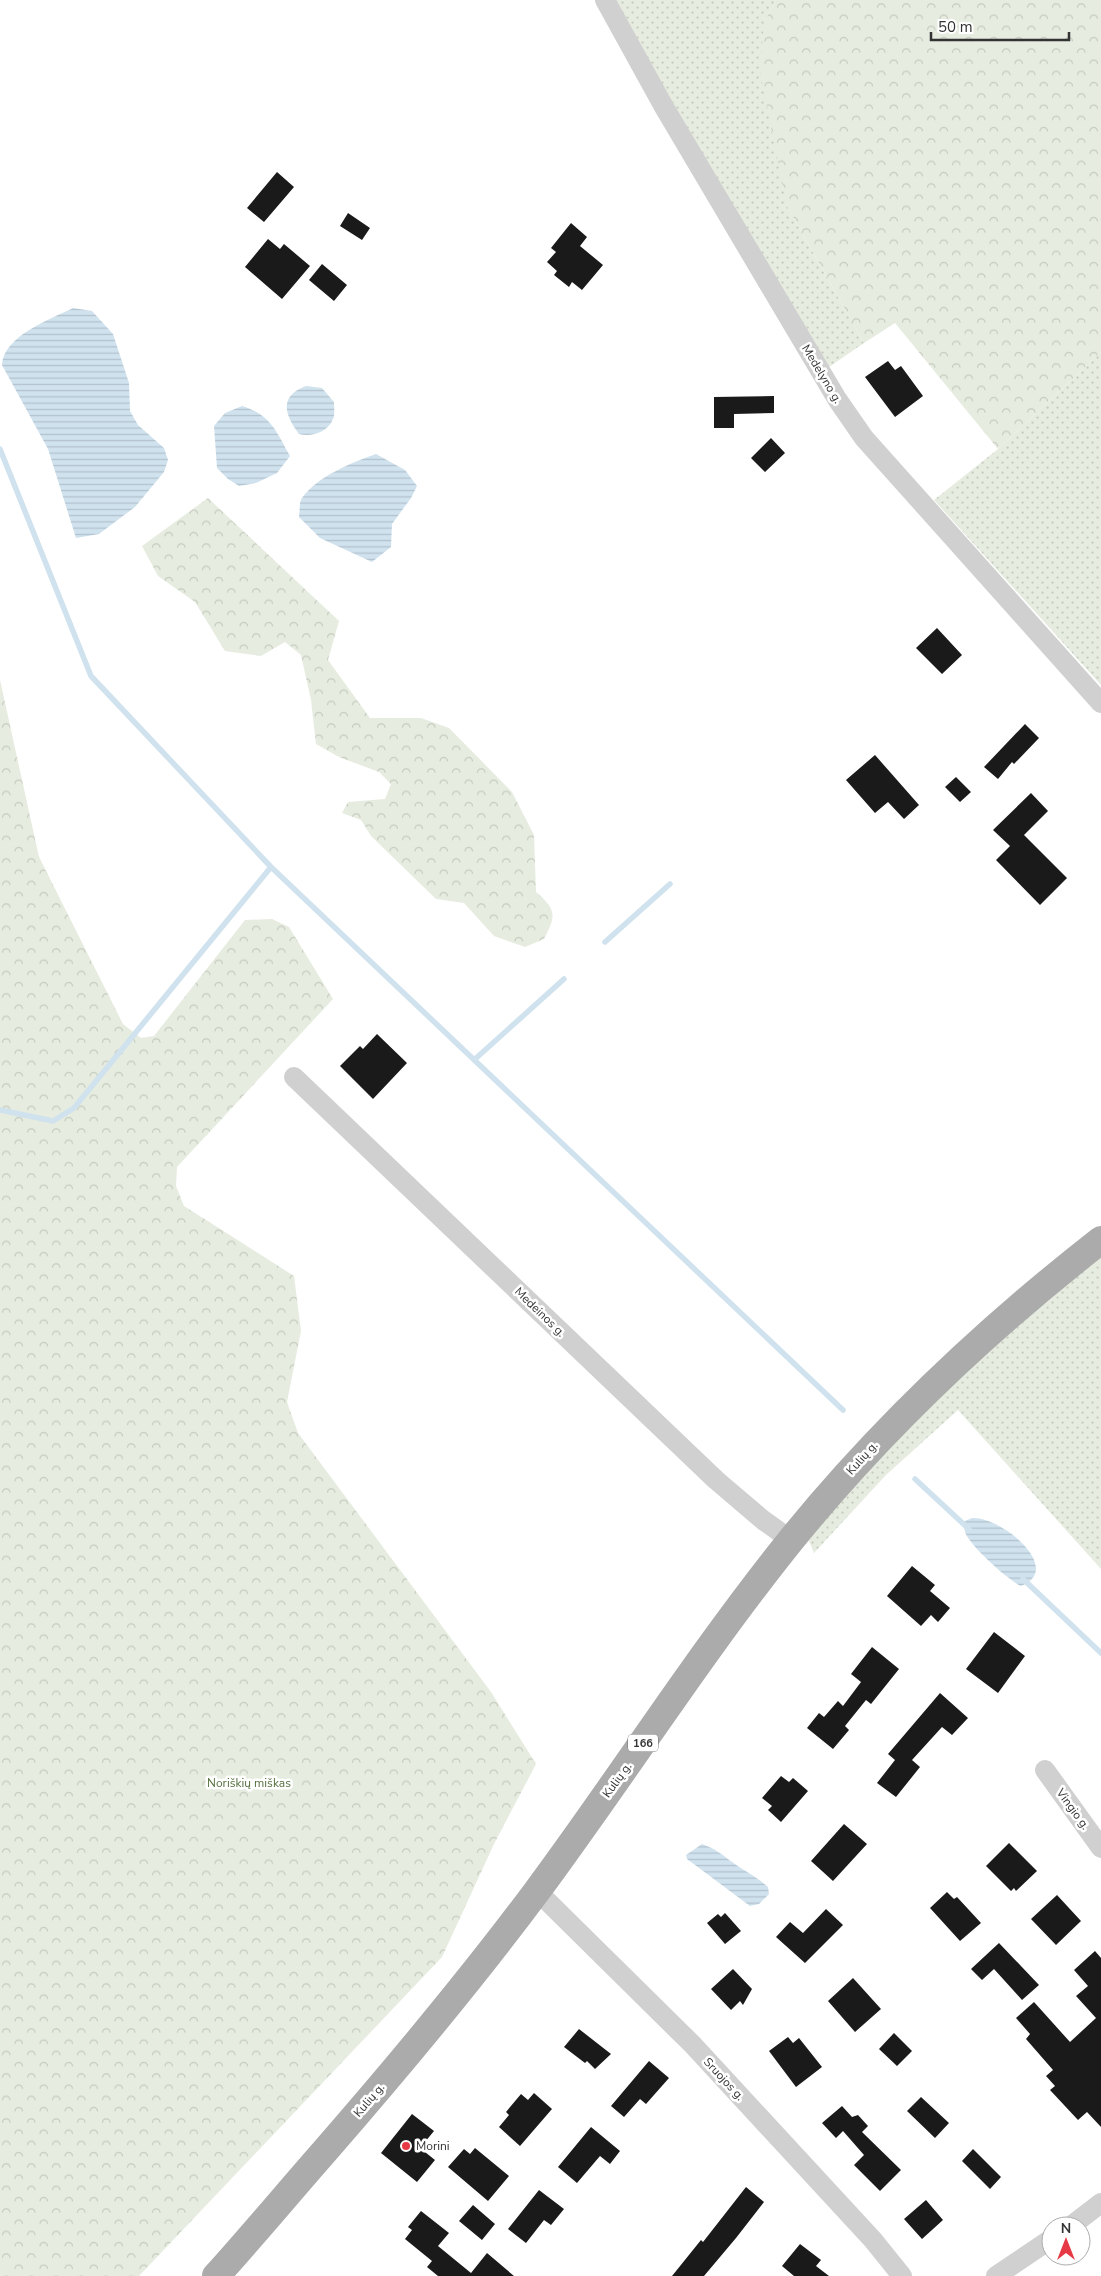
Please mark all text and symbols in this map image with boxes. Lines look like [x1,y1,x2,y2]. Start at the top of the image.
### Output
scale bar [931,10,1068,42]
text: 50 m [938,17,973,37]
street label: Medelyno g. [798,342,846,406]
street label: Medeinos g. [511,1284,569,1340]
street label: Kulių g. [843,1438,881,1478]
road number: 166 [628,1735,658,1752]
street label: Kulių g. [599,1759,635,1801]
park label: Noriškių miškas [207,1775,291,1791]
street label: Vingio g. [1052,1784,1093,1833]
street label: Sruojos g. [700,2054,748,2104]
street label: Kulių g. [350,2080,388,2120]
place label: Morini [416,2138,450,2154]
marker: Morini [400,2140,412,2152]
north arrow [1041,2216,1091,2266]
text: N [1061,2219,1071,2238]

